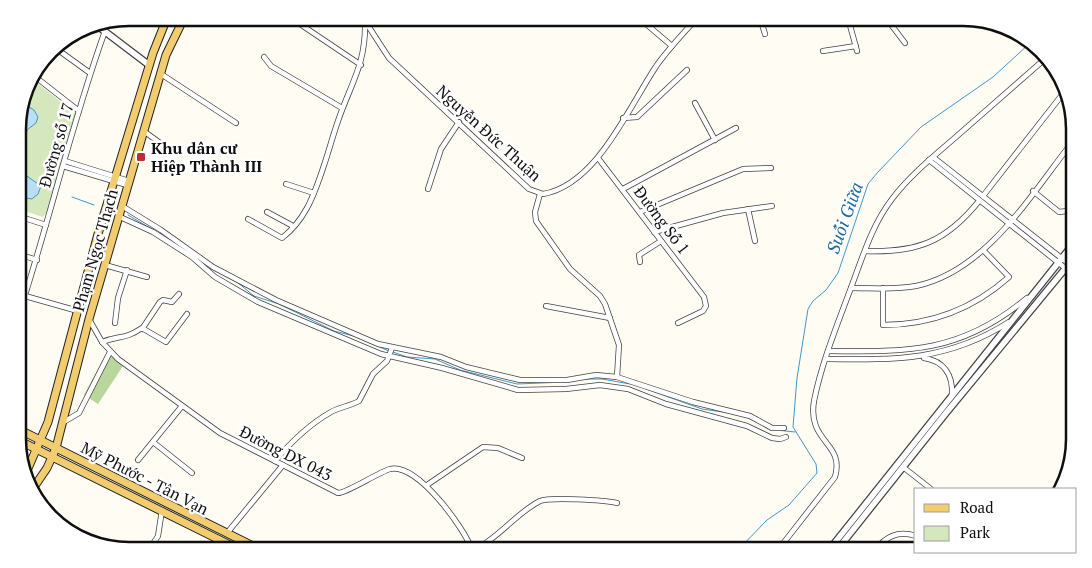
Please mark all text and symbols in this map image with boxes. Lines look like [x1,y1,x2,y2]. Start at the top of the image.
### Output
street label: Nguyễn Đức Thuận [432,80,547,186]
street label: Đường số 17 [33,100,79,190]
place label: Khu dân cư Hiệp Thành III [151,137,262,177]
marker: Khu dân cư Hiệp Thành III [135,151,147,163]
water label: Suối Giữa [820,179,868,257]
street label: Đường Số 1 [629,181,695,259]
street label: Phạm Ngọc Thạch [67,186,123,314]
street label: Đường DX 043 [236,420,336,486]
street label: Mỹ Phước - Tân Vạn [77,436,213,520]
legend [914,488,1077,553]
text: Road [960,497,993,517]
text: Park [960,522,990,542]

